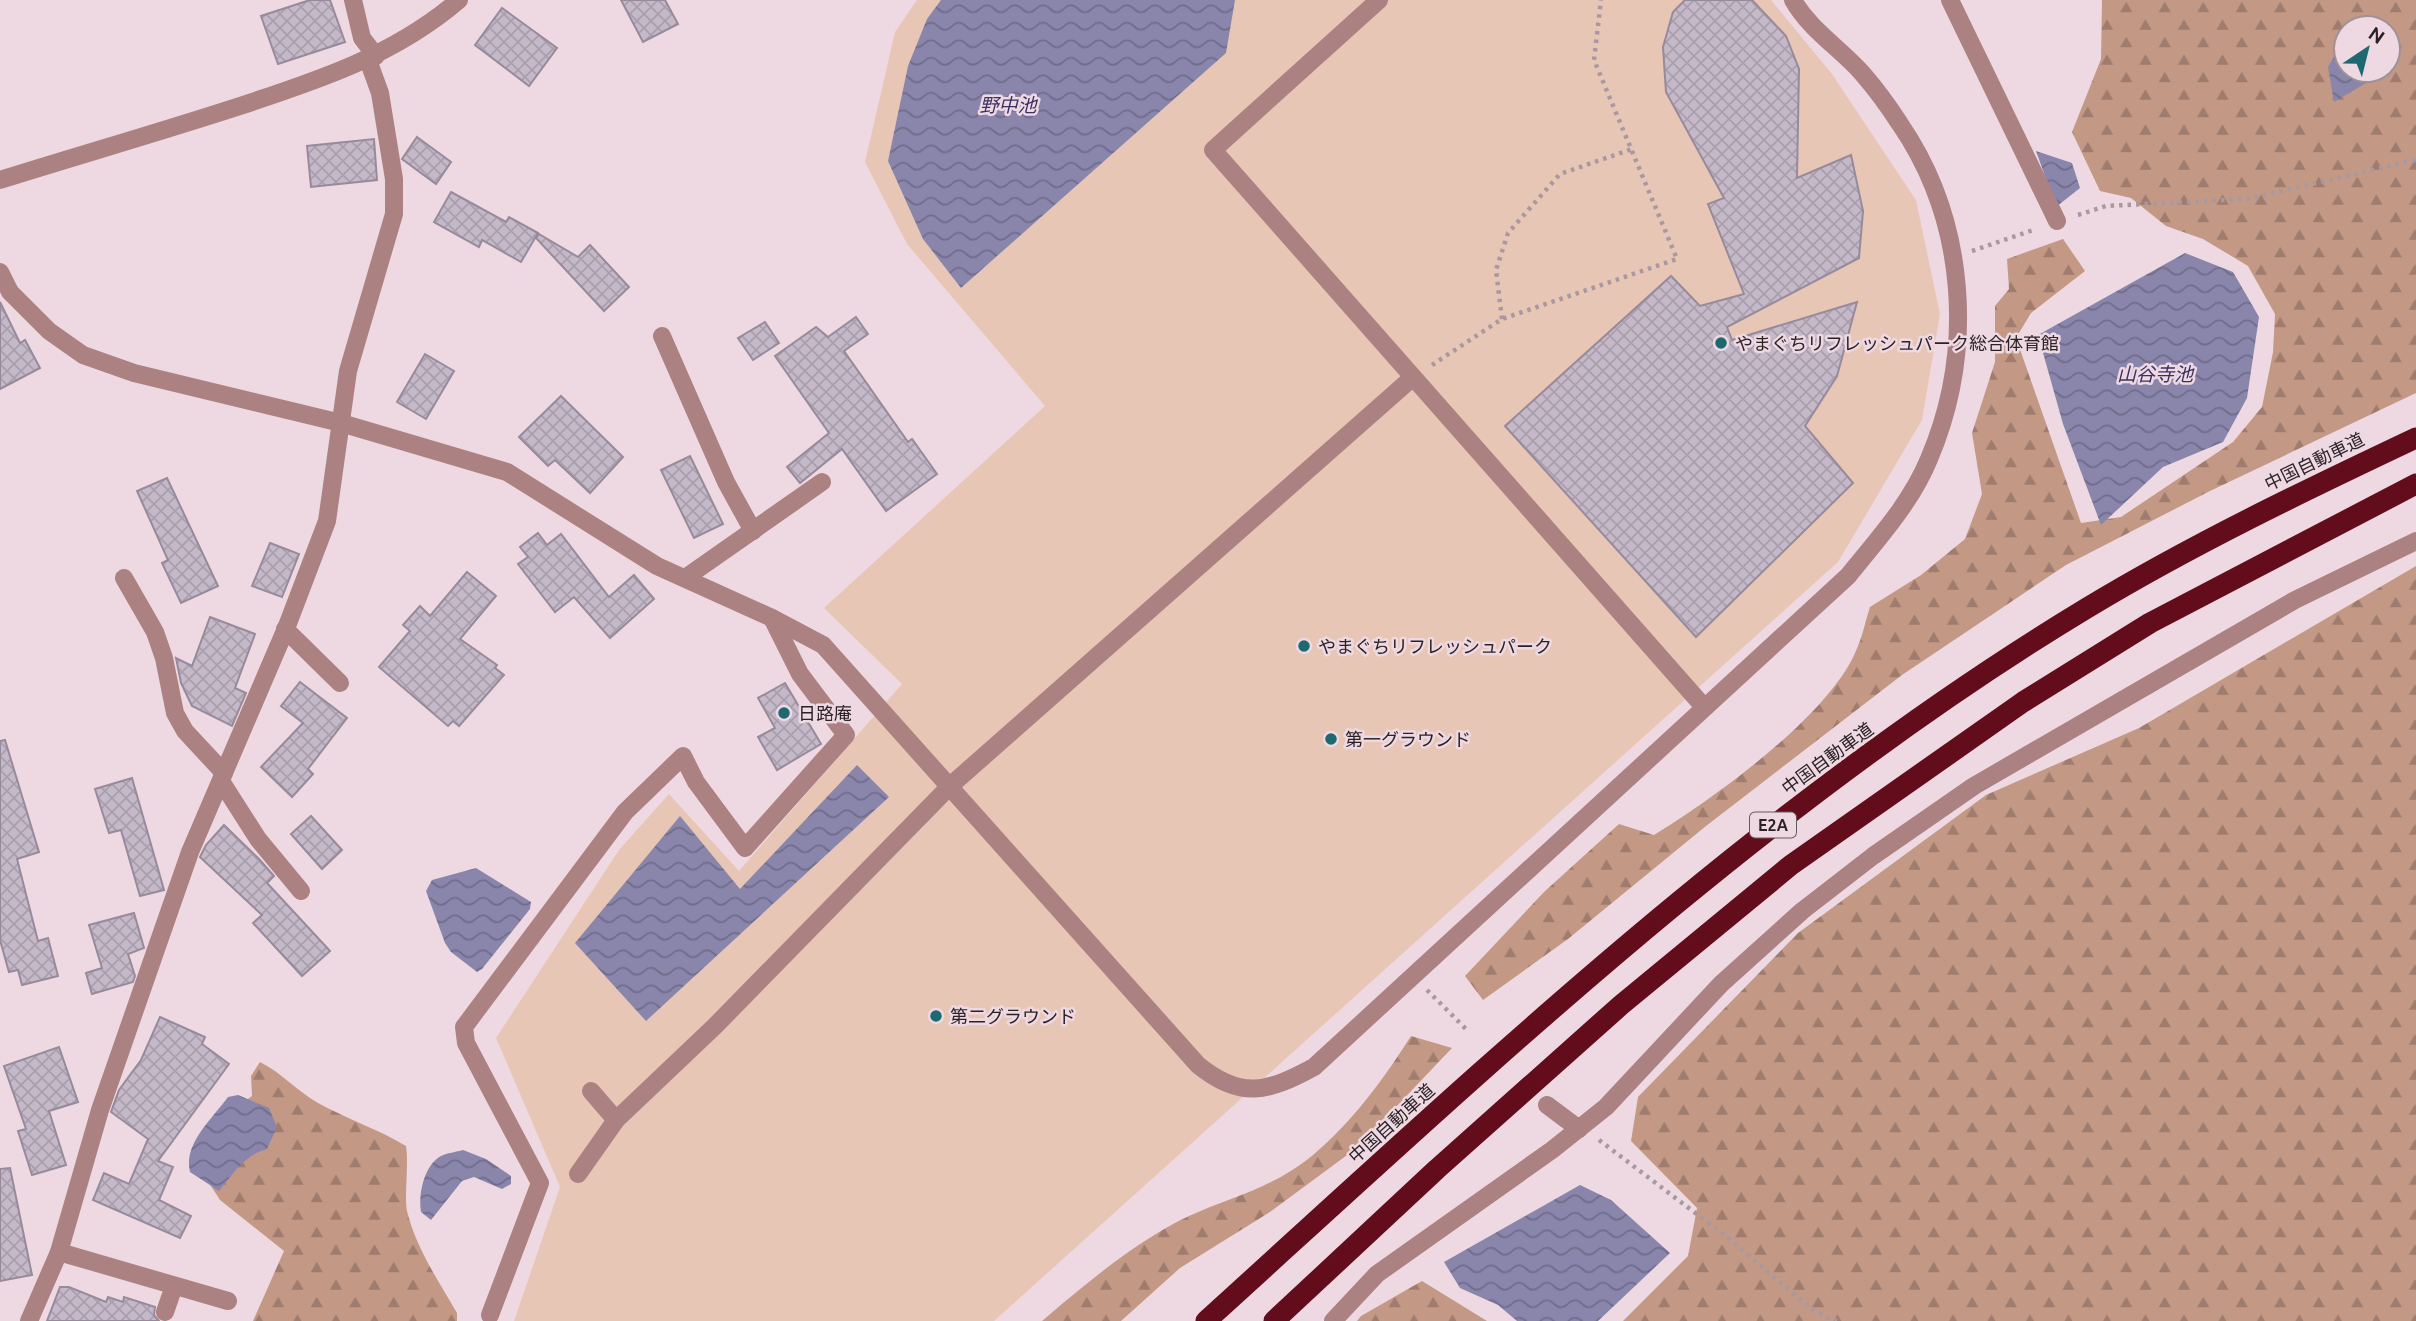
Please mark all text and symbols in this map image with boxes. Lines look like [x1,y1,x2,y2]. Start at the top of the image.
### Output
north arrow [2332,14,2402,84]
text: N [2365,22,2389,48]
water label: 野中池 [979,94,1038,116]
place label: やまぐちリフレッシュパーク総合体育館 [1735,333,2059,353]
marker: やまぐちリフレッシュパーク総合体育館 [1713,335,1729,351]
water label: 山谷寺池 [2117,363,2195,385]
street label: 中国自動車道 [2261,428,2367,494]
place label: やまぐちリフレッシュパーク [1318,636,1552,656]
marker: やまぐちリフレッシュパーク [1296,638,1312,654]
place label: 日路庵 [798,703,852,723]
marker: 日路庵 [776,705,792,721]
street label: 中国自動車道 [1777,718,1877,798]
place label: 第一グラウンド [1345,729,1471,749]
marker: 第一グラウンド [1323,731,1339,747]
road number: E2A [1750,812,1796,838]
place label: 第二グラウンド [950,1006,1076,1026]
marker: 第二グラウンド [928,1008,944,1024]
street label: 中国自動車道 [1344,1079,1438,1167]

